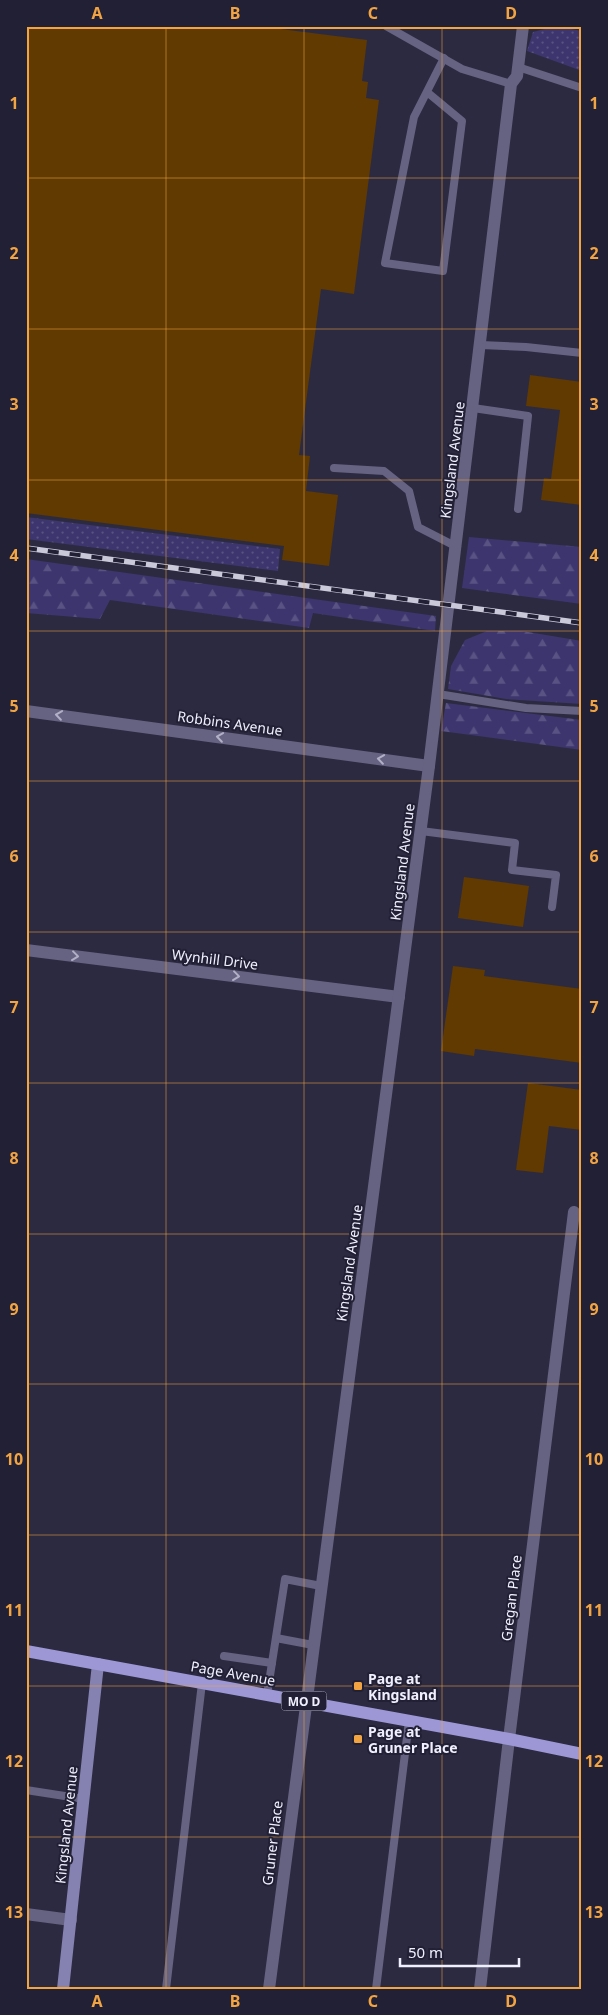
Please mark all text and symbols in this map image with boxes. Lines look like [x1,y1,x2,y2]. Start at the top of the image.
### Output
text: A [91,2,103,24]
text: B [230,2,240,24]
text: C [368,2,378,24]
text: D [505,2,517,24]
text: 1 [9,92,19,114]
text: 1 [589,92,599,114]
text: 2 [9,242,19,264]
text: 2 [589,242,599,264]
text: 3 [9,393,19,415]
text: 3 [589,393,599,415]
street label: Kingsland Avenue [435,400,469,520]
text: 4 [9,544,19,566]
text: 4 [589,544,599,566]
text: 5 [9,695,19,717]
text: 5 [589,695,599,717]
street label: Robbins Avenue [176,706,284,740]
one-way arrow [55,711,63,721]
one-way arrow [216,732,224,743]
one-way arrow [377,754,385,765]
street label: Kingsland Avenue [385,802,419,922]
text: 6 [9,845,19,867]
text: 6 [589,845,599,867]
street label: Wynhill Drive [171,944,259,974]
one-way arrow [71,950,79,961]
one-way arrow [232,970,240,981]
text: 7 [9,996,19,1018]
text: 7 [589,996,599,1018]
text: 8 [9,1147,19,1169]
text: 8 [589,1147,599,1169]
street label: Kingsland Avenue [331,1203,367,1323]
text: 9 [9,1298,19,1320]
text: 9 [589,1298,599,1320]
text: 10 [5,1448,23,1470]
text: 10 [585,1448,603,1470]
street label: Gregan Place [496,1554,526,1642]
text: 11 [5,1599,23,1621]
text: 11 [585,1599,603,1621]
street label: Page Avenue [189,1656,277,1690]
place label: Page at Kingsland [368,1669,437,1704]
marker: Page at Kingsland [352,1680,364,1692]
road number: MO D [282,1692,326,1710]
place label: Page at Gruner Place [368,1722,458,1757]
marker: Page at Gruner Place [352,1733,364,1745]
text: 12 [5,1750,23,1772]
text: 12 [585,1750,603,1772]
street label: Kingsland Avenue [50,1765,82,1885]
street label: Gruner Place [257,1799,287,1886]
text: 13 [5,1901,23,1923]
text: 13 [585,1901,603,1923]
scale bar [400,1935,519,1967]
text: 50 m [408,1942,443,1962]
text: A [91,1990,103,2012]
text: B [230,1990,240,2012]
text: C [368,1990,378,2012]
text: D [505,1990,517,2012]

